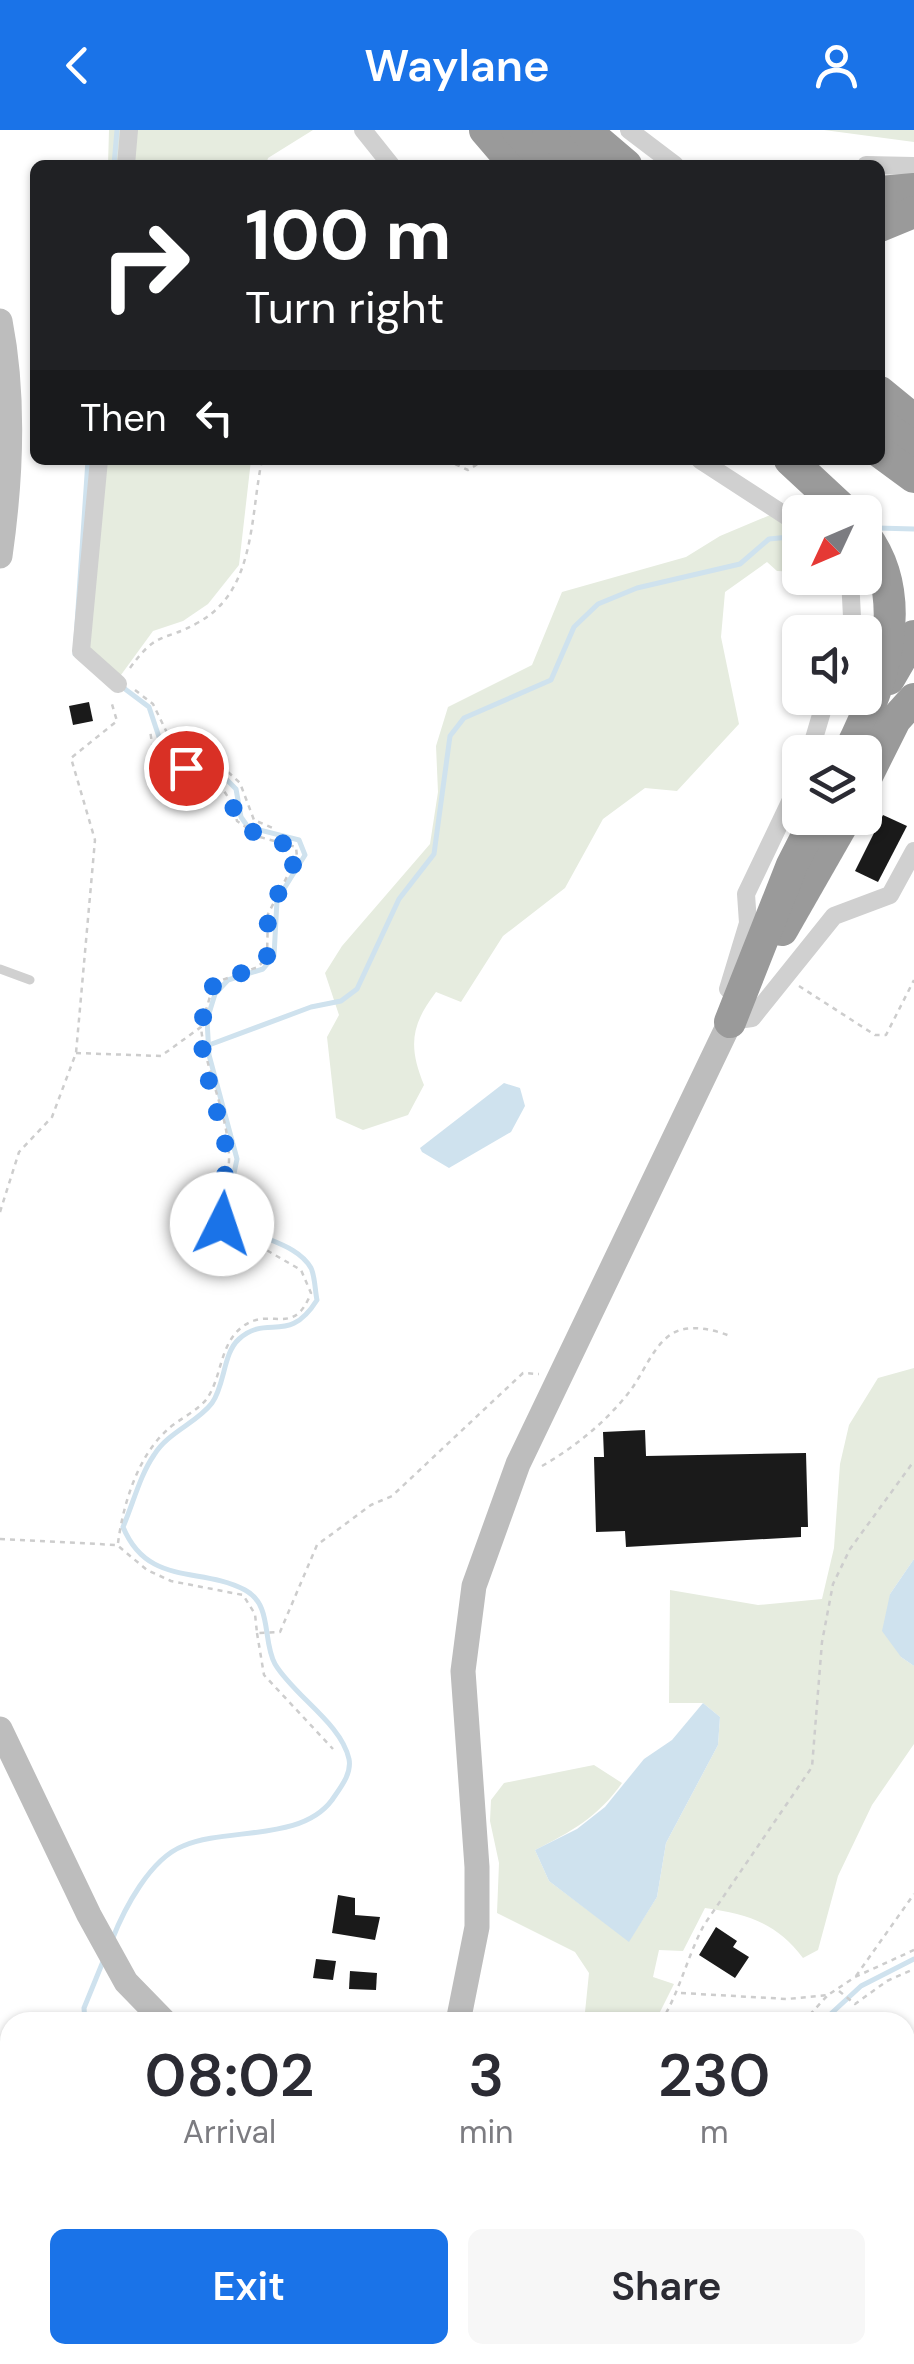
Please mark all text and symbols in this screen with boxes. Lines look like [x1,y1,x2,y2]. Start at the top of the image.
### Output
text: Waylane [364,36,550,95]
icon: back [50,38,105,93]
icon: person [809,38,864,93]
text: 100 m [245,190,451,281]
icon: right [80,200,210,330]
text: Turn right [245,278,444,337]
icon: left [187,390,242,445]
text: Then [80,393,167,443]
north arrow [782,495,882,595]
map controls [782,495,882,835]
button: sound [782,615,882,715]
pin [144,726,229,811]
button: layers [782,735,882,835]
icon: arrive [159,741,214,796]
position arrow [170,1172,274,1276]
text: 08:02 [145,2036,314,2115]
text: 3 [468,2036,504,2115]
text: 230 [658,2036,770,2115]
text: Arrival [183,2111,276,2153]
text: min [459,2111,513,2153]
text: m [700,2111,728,2153]
button: Exit [50,2229,448,2344]
button: Share [468,2229,865,2344]

